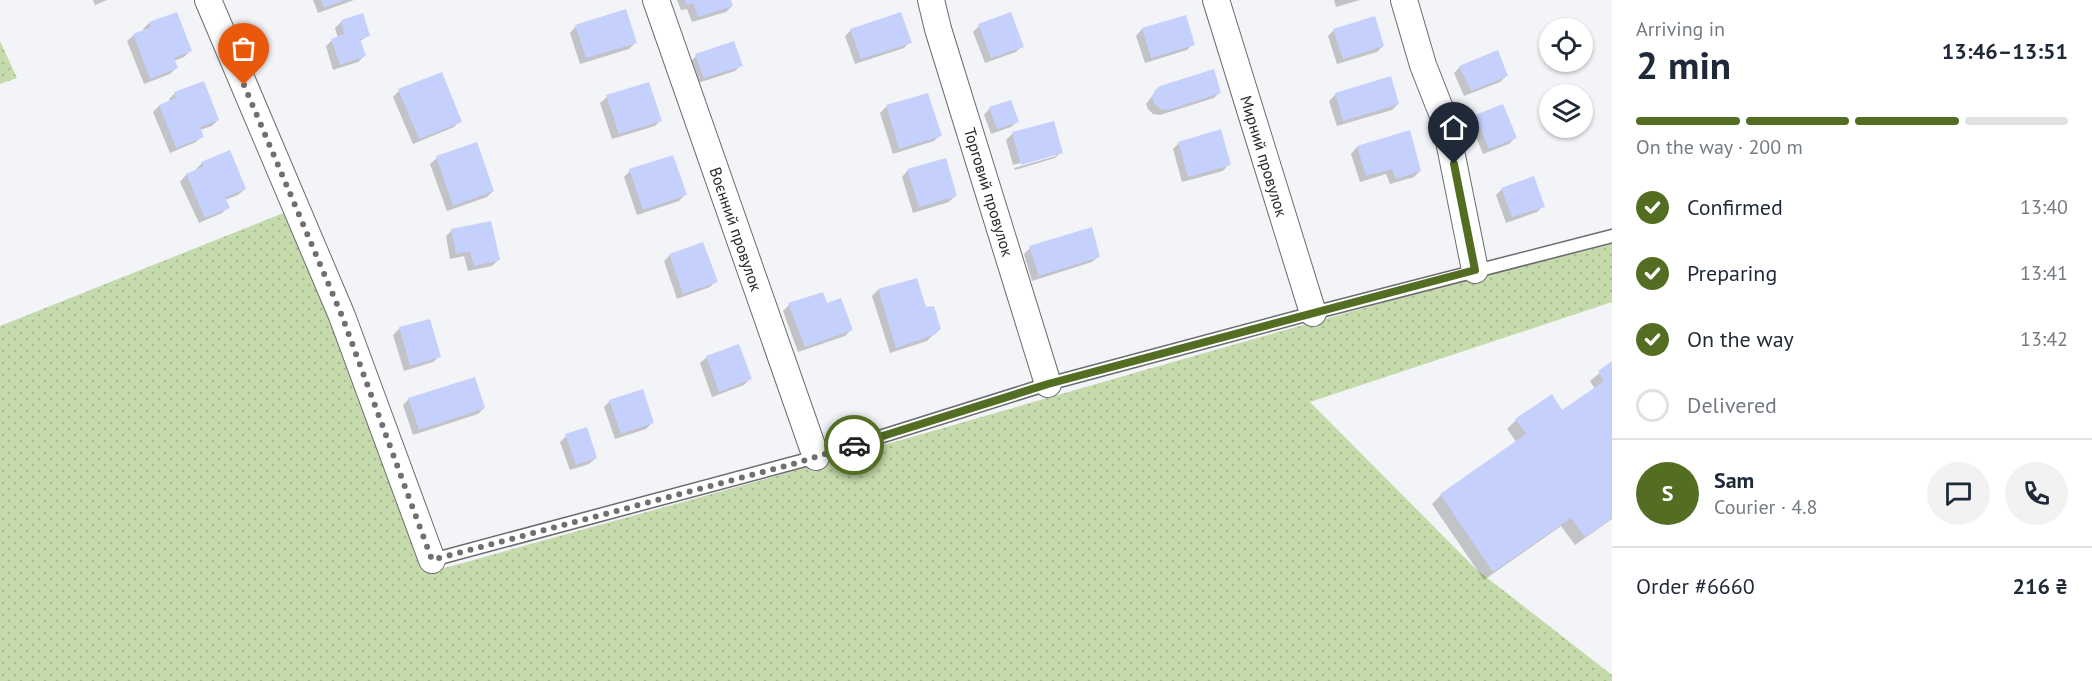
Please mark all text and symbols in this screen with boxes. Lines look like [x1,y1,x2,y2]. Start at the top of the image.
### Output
text: Arriving in [1636,16,1725,42]
map controls [1539,18,1593,138]
button: locate [1539,18,1593,72]
pin [218,23,269,85]
icon: bag [227,32,260,65]
text: 13:46–13:51 [1942,37,2068,65]
text: 2 min [1636,39,1731,90]
button: layers [1539,84,1593,138]
street label: Мирний провулок [1236,93,1292,219]
pin [1428,102,1479,164]
icon: home [1437,111,1470,144]
street label: Торговий провулок [960,125,1018,259]
text: On the way · 200 m [1636,134,1803,160]
street label: Воєнний провулок [705,164,767,294]
icon: check [1636,191,1669,224]
text: Confirmed [1687,193,1783,221]
text: 13:40 [2020,194,2068,220]
icon: check [1636,257,1669,290]
text: Preparing [1687,259,1777,287]
text: 13:41 [2020,260,2068,286]
icon: check [1636,323,1669,356]
text: On the way [1687,325,1794,353]
text: 13:42 [2020,326,2068,352]
text: Delivered [1687,391,1777,419]
courier [824,415,884,475]
icon: car [838,429,871,462]
button: chat [1927,462,1990,525]
button: phone [2005,462,2068,525]
text: Sam [1714,466,1754,494]
text: S [1662,479,1673,507]
text: Courier · 4.8 [1714,494,1817,520]
text: Order #6660 [1636,572,1755,600]
text: 216 ₴ [2013,572,2068,600]

